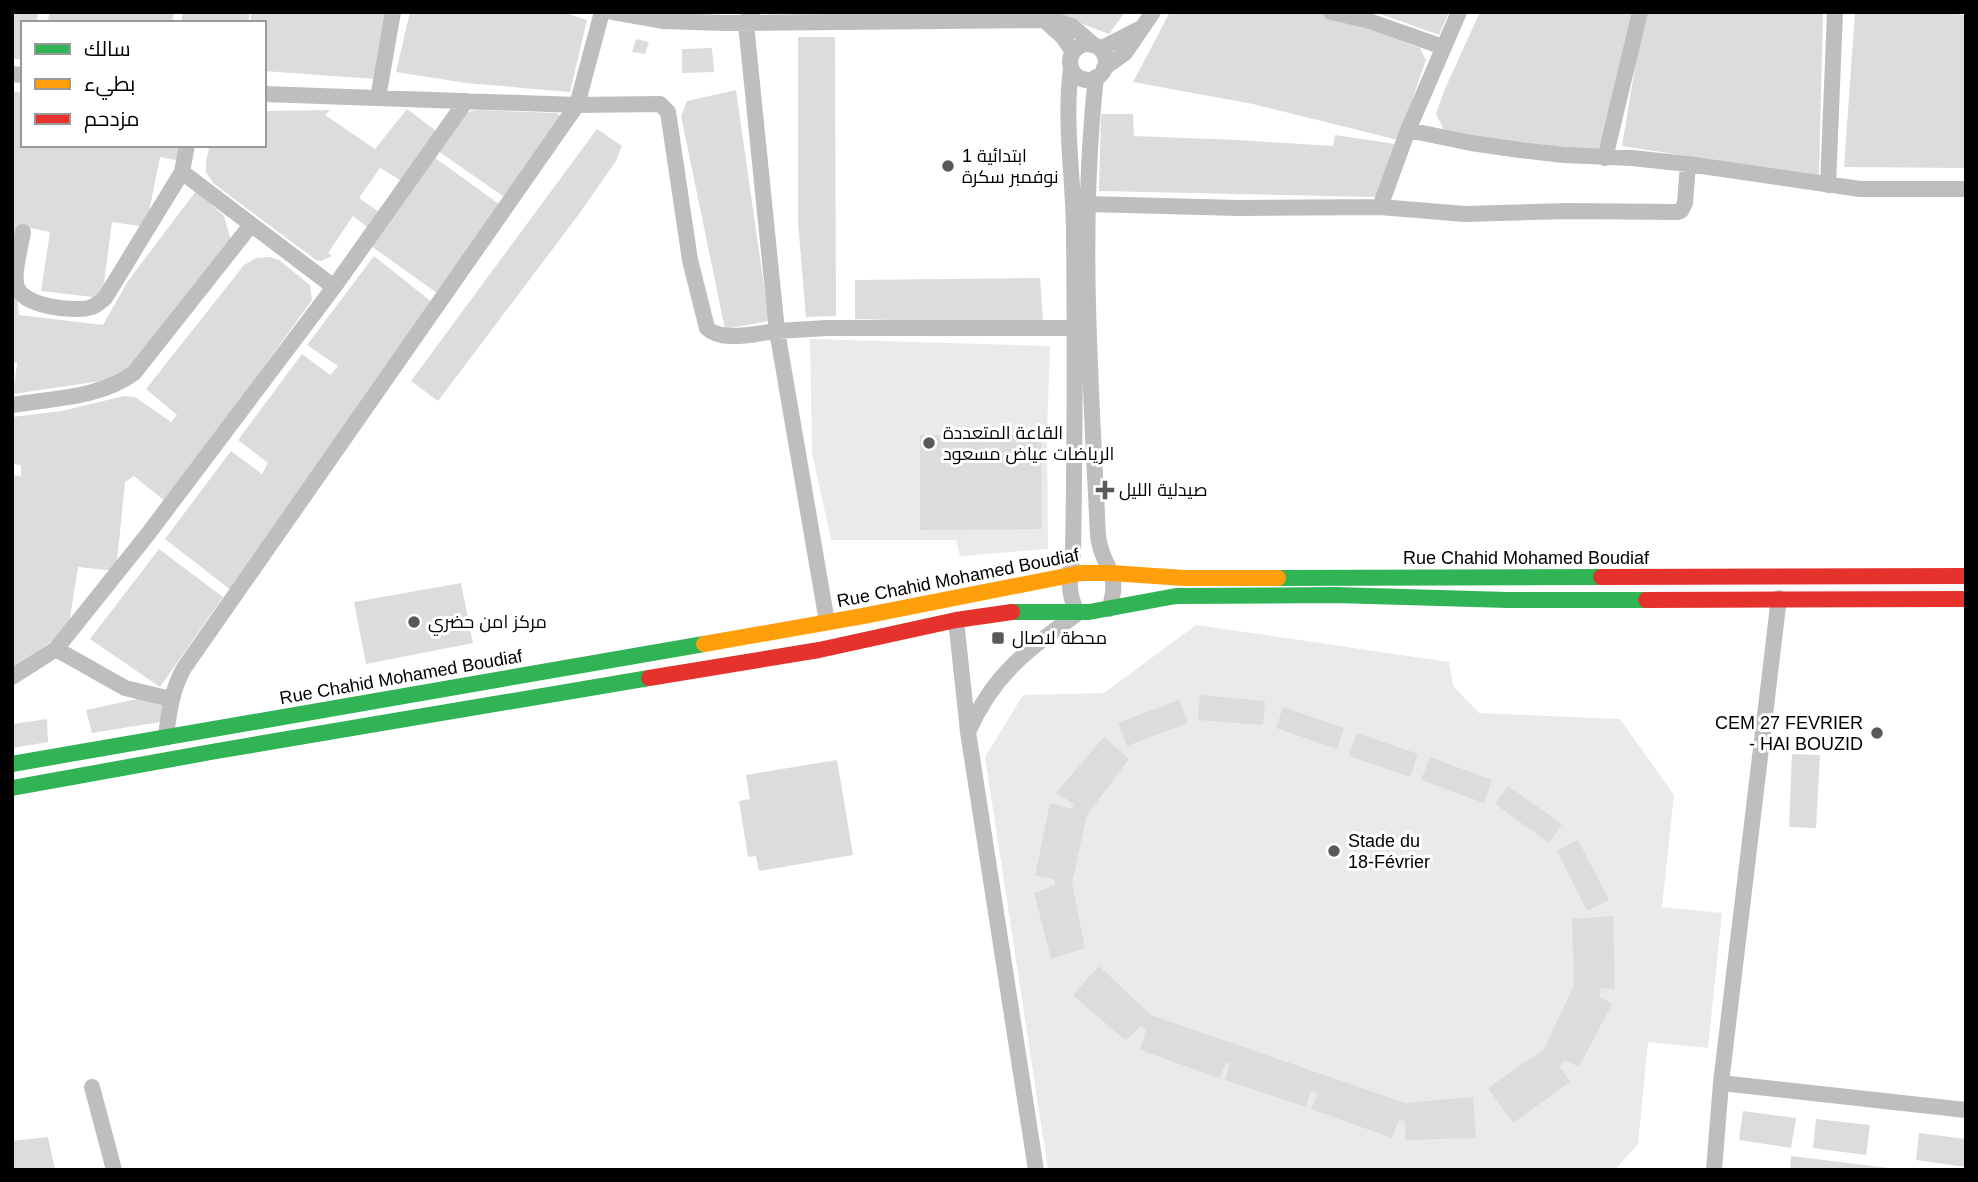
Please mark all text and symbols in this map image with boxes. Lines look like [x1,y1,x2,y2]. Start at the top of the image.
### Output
legend [21,21,266,147]
text: سالك [84,37,131,60]
text: بطيء [84,72,135,100]
text: مزدحم [84,107,139,133]
place label: ابتدائية 1 نوفمبر سكرة [962,146,1059,188]
marker: ابتدائية 1 نوفمبر سكرة [940,158,956,174]
place label: القاعة المتعددة الرياضات عياض مسعود [943,423,1114,465]
marker: القاعة المتعددة الرياضات عياض مسعود [921,435,937,451]
place label: صيدلية الليل [1119,480,1208,501]
marker: صيدلية الليل [1097,482,1113,498]
street label: Rue Chahid Mohamed Boudiaf [835,545,1082,611]
street label: Rue Chahid Mohamed Boudiaf [1403,548,1650,568]
place label: مركز امن حضري [428,612,547,636]
marker: مركز امن حضري [406,614,422,630]
place label: محطة لاصال [1012,628,1107,649]
marker: محطة لاصال [990,630,1006,646]
street label: Rue Chahid Mohamed Boudiaf [278,646,525,708]
place label: CEM 27 FEVRIER - HAI BOUZID [1715,713,1863,754]
marker: CEM 27 FEVRIER - HAI BOUZID [1869,725,1885,741]
place label: Stade du 18-Février [1348,831,1430,872]
marker: Stade du 18-Février [1326,843,1342,859]

